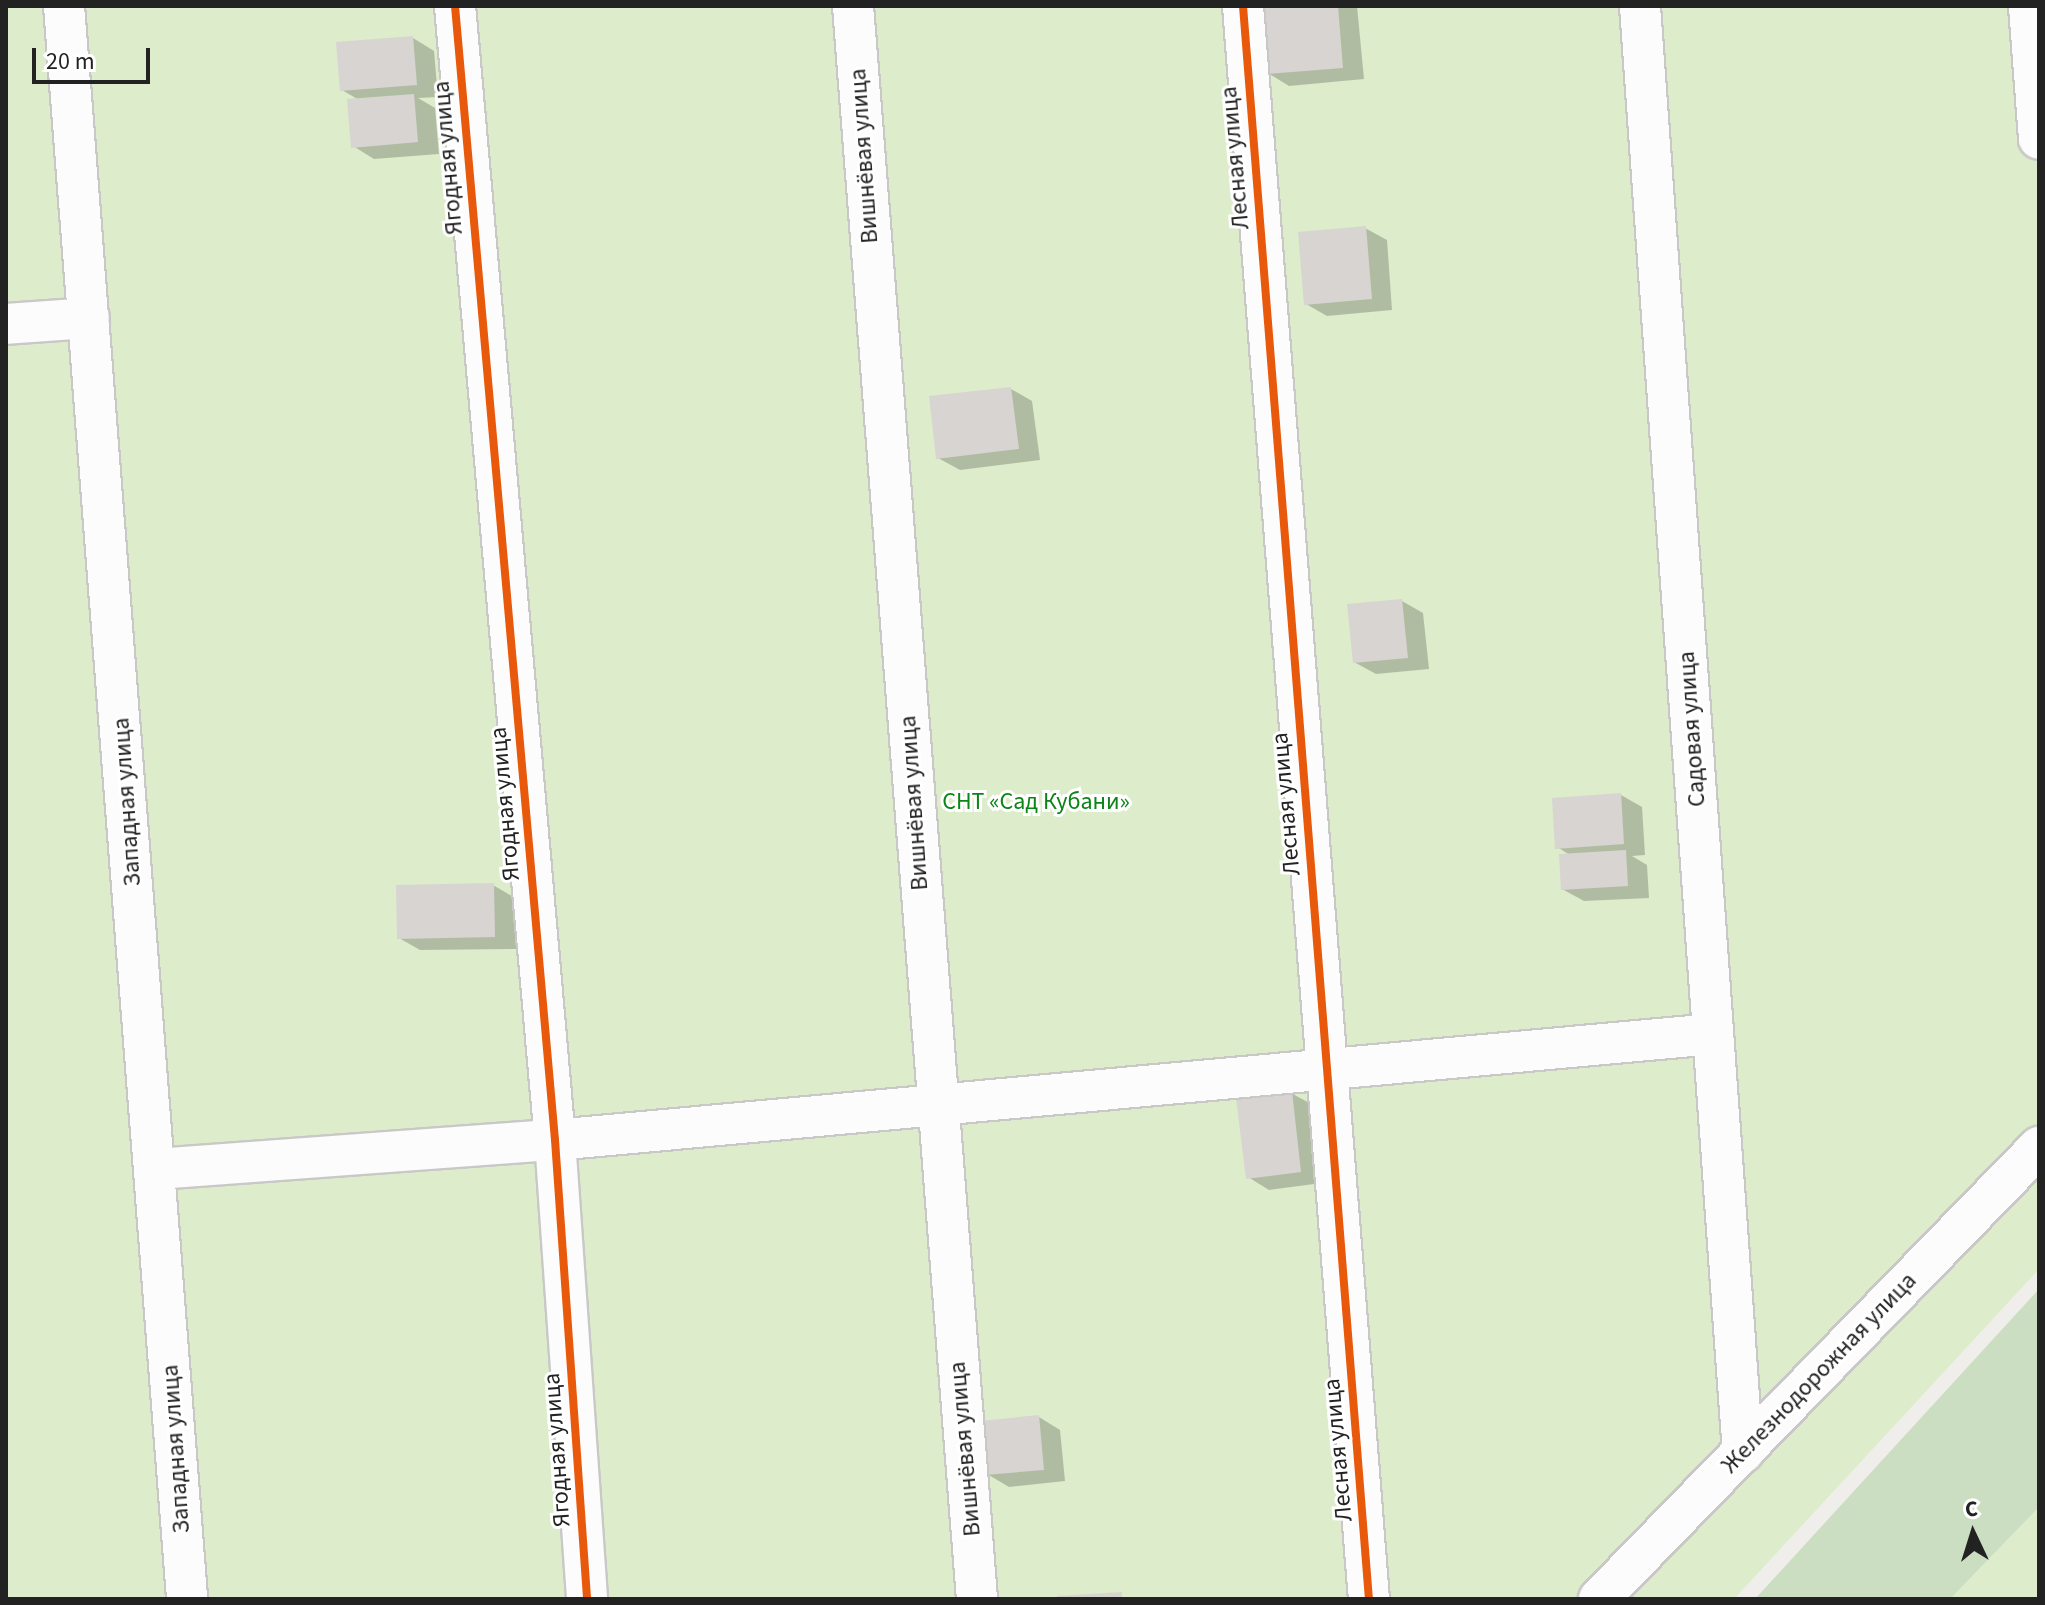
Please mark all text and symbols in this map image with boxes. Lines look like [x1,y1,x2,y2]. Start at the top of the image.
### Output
scale bar [36,32,154,82]
text: 20 m [46,44,95,79]
street label: Вишнёвая улица [844,68,884,244]
street label: Ягодная улица [427,80,469,236]
street label: Лесная улица [1214,85,1256,231]
street label: Садовая улица [1672,650,1712,808]
street label: Вишнёвая улица [894,715,934,891]
street label: Западная улица [107,717,147,887]
street label: Ягодная улица [484,726,526,882]
street label: Лесная улица [1265,731,1307,877]
park label: СНТ «Сад Кубани» [942,788,1130,816]
street label: Железнодорожная улица [1716,1267,1922,1479]
street label: Вишнёвая улица [943,1360,987,1538]
street label: Западная улица [156,1364,196,1534]
street label: Ягодная улица [537,1372,577,1528]
street label: Лесная улица [1317,1377,1359,1523]
north arrow [1933,1493,2013,1573]
text: С [1964,1493,1979,1525]

